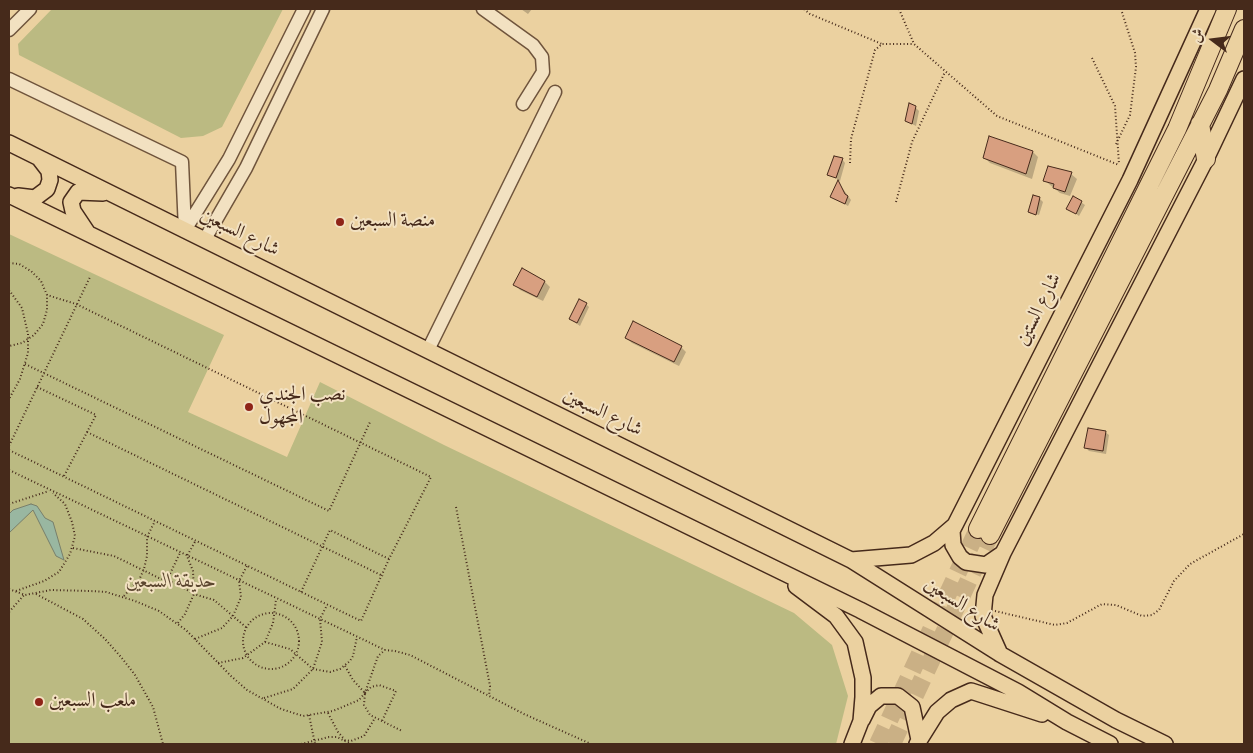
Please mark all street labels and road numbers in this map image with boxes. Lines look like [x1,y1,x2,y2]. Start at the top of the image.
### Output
street label: شارع السبعين [195,205,283,263]
street label: شارع الستين [1012,270,1068,350]
street label: شارع السبعين [558,385,646,443]
street label: شارع السبعين [918,573,1004,639]

